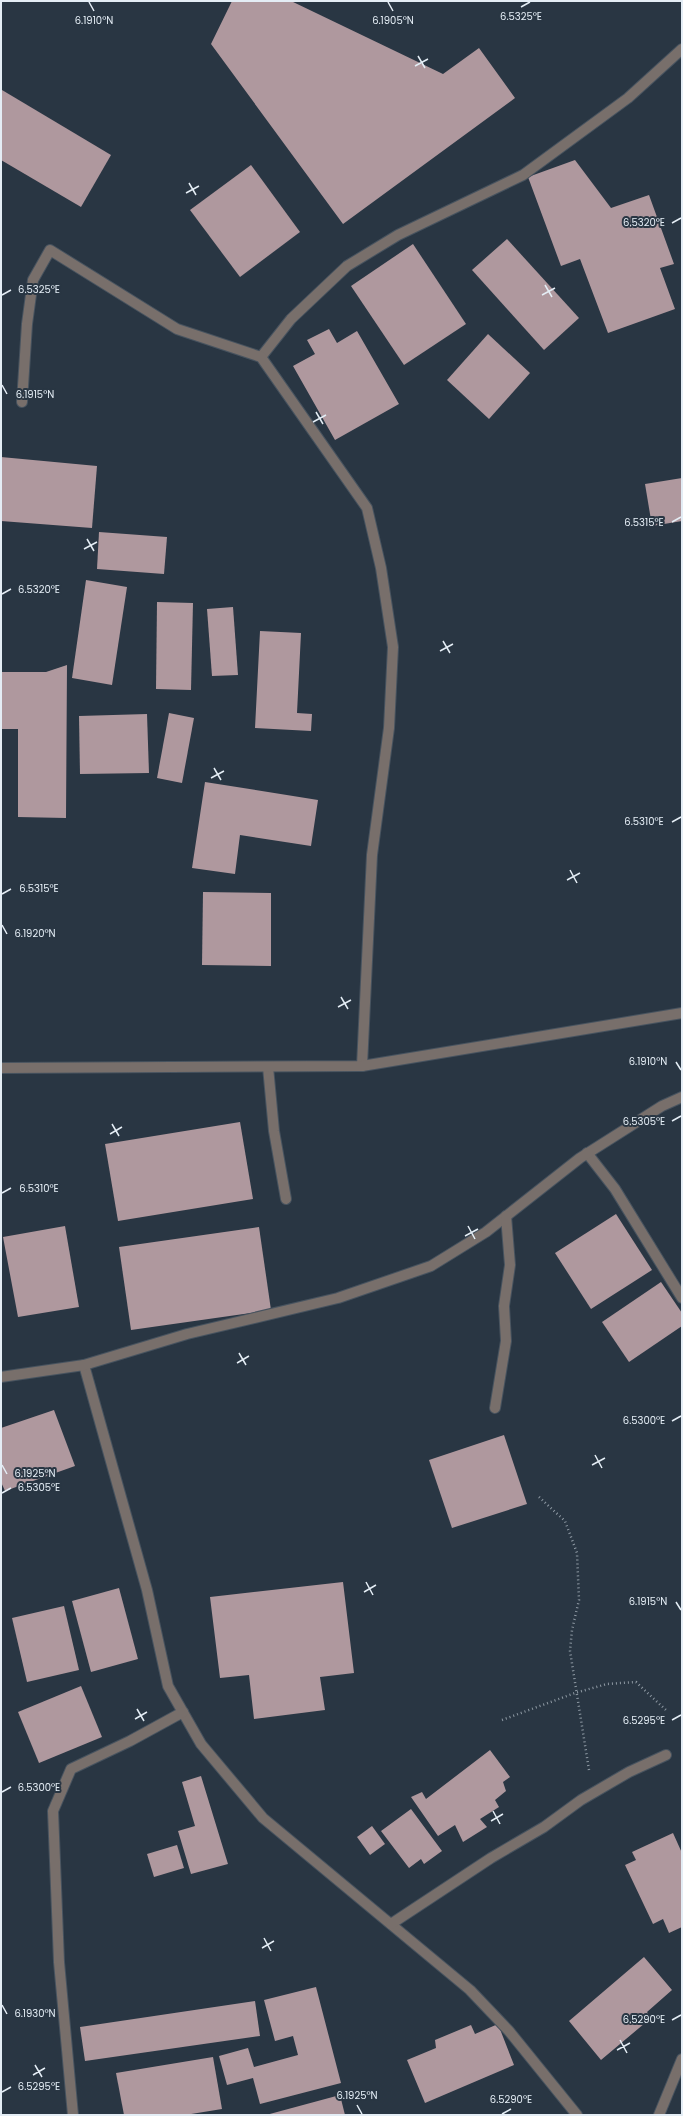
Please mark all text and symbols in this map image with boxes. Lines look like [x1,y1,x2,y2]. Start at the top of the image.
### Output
text: 6.5325°E [500,9,542,24]
text: 6.1910°N [75,13,113,28]
text: 6.1905°N [372,13,414,28]
text: 6.5320°E [623,215,665,230]
text: 6.5325°E [18,282,60,297]
text: 6.1915°N [16,387,54,402]
text: 6.5315°E [624,515,664,530]
text: 6.5320°E [18,582,60,597]
text: 6.5310°E [624,814,664,829]
text: 6.5315°E [19,881,59,896]
text: 6.1920°N [14,926,56,941]
text: 6.1910°N [629,1054,667,1069]
text: 6.5305°E [623,1114,665,1129]
text: 6.5310°E [19,1181,59,1196]
text: 6.5300°E [623,1413,665,1428]
text: 6.1925°N [14,1466,56,1481]
text: 6.5305°E [18,1480,60,1495]
text: 6.1915°N [629,1594,667,1609]
text: 6.5295°E [623,1713,665,1728]
text: 6.5300°E [18,1780,60,1795]
text: 6.1930°N [14,2006,56,2021]
text: 6.5290°E [623,2012,665,2027]
text: 6.5295°E [18,2079,60,2094]
text: 6.1925°N [336,2088,378,2103]
text: 6.5290°E [490,2092,532,2107]

